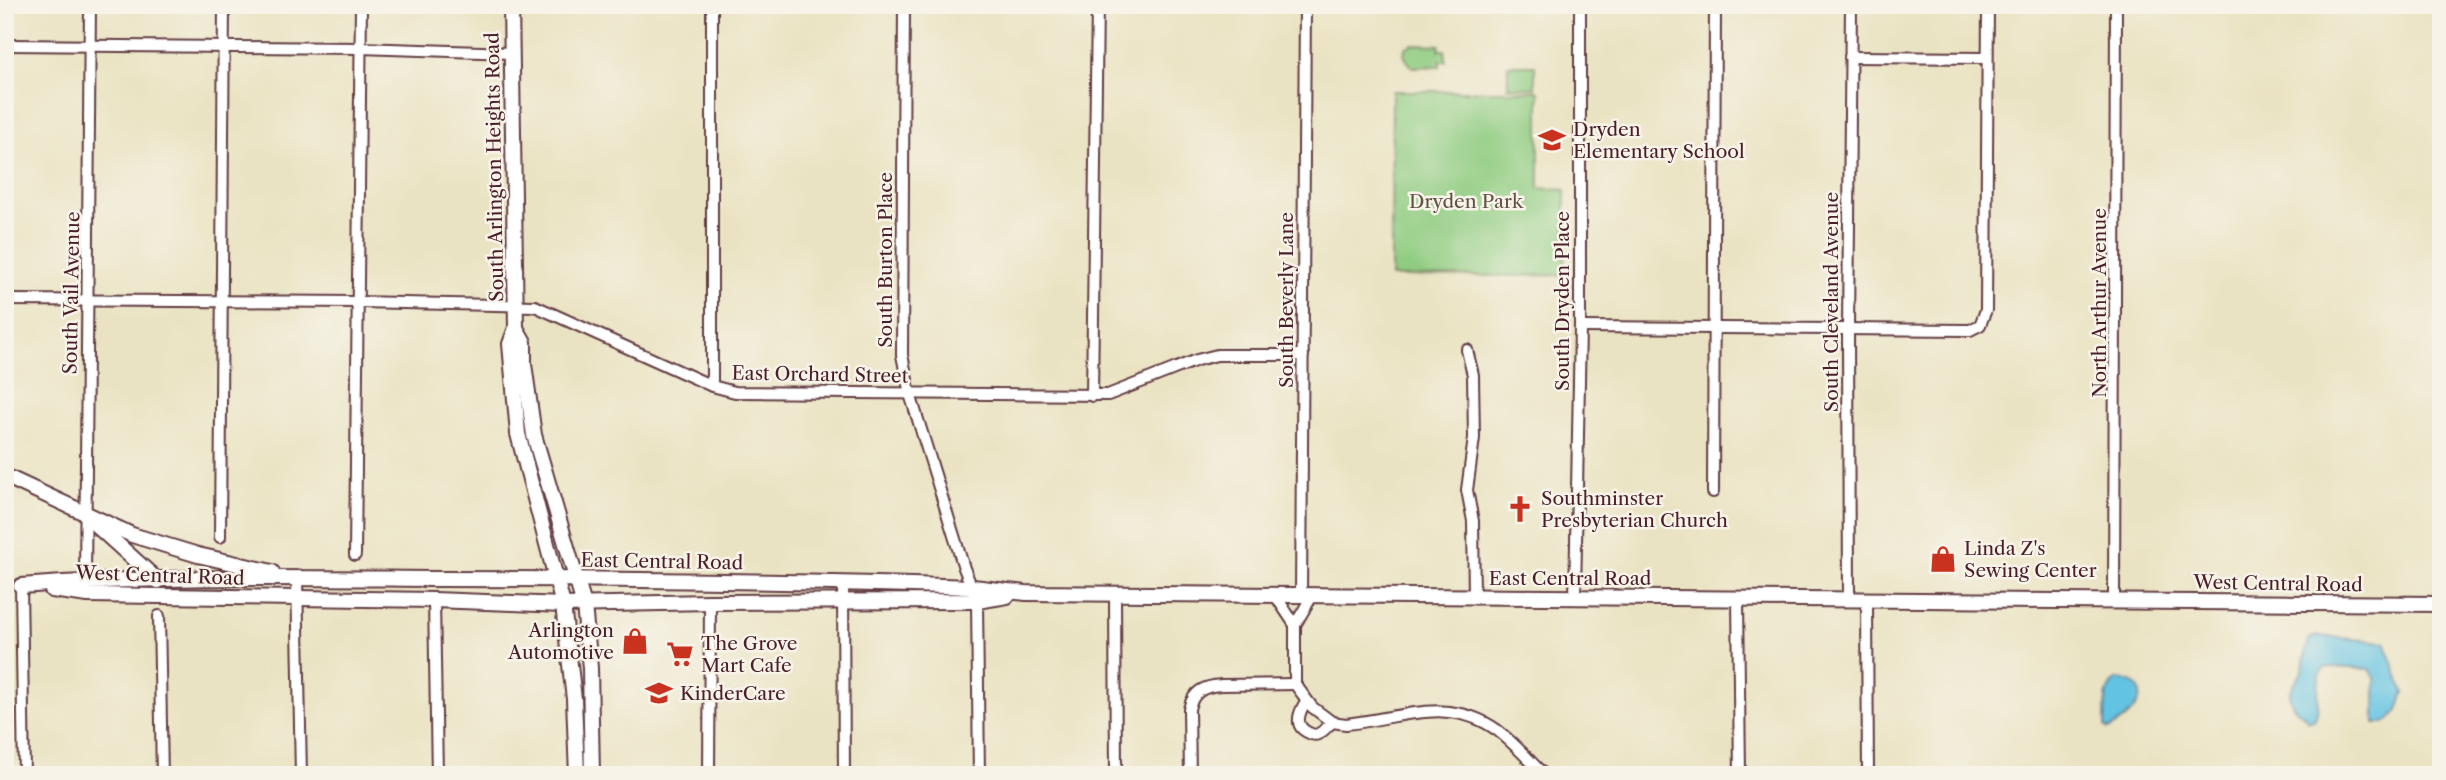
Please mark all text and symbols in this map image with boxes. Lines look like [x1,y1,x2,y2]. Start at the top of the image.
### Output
street label: South Arlington Heights Road [481,32,508,302]
place label: Dryden Elementary School [1573,118,1745,163]
school or university icon: Dryden Elementary School [1537,125,1567,155]
street label: South Burton Place [874,172,897,348]
park label: Dryden Park [1409,190,1524,213]
street label: South Cleveland Avenue [1820,192,1843,412]
street label: North Arthur Avenue [2088,208,2111,398]
street label: South Vail Avenue [59,211,84,375]
street label: South Dryden Place [1551,211,1574,391]
street label: South Beverly Lane [1275,212,1298,388]
street label: East Orchard Street [731,361,909,388]
place label: Southminster Presbyterian Church [1541,487,1728,532]
church icon: Southminster Presbyterian Church [1505,494,1535,524]
place label: Linda Z's Sewing Center [1964,537,2097,582]
shop icon: Linda Z's Sewing Center [1928,544,1958,574]
street label: East Central Road [581,549,744,574]
street label: West Central Road [74,561,245,590]
street label: East Central Road [1489,567,1652,590]
street label: West Central Road [2192,571,2363,596]
place label: Arlington Automotive [507,619,614,664]
shop icon: Arlington Automotive [620,626,650,656]
place label: The Grove Mart Cafe [701,632,797,677]
supermarket icon: The Grove Mart Cafe [665,639,695,669]
school or university icon: KinderCare [644,678,674,708]
place label: KinderCare [680,682,786,705]

